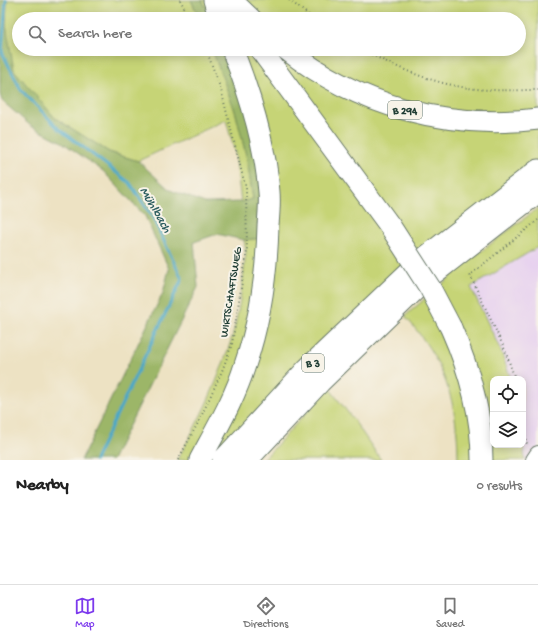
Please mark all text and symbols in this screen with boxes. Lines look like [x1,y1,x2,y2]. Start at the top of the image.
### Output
search box [12,12,526,56]
icon: search [26,23,48,45]
text: Search here [58,25,132,43]
road number: B 294 [388,101,422,119]
water label: Mühlbach [136,185,174,237]
street label: WIRTSCHAFTSWEG [218,246,246,339]
road number: B 3 [302,354,324,372]
map controls [490,376,526,448]
button: locate [490,376,526,412]
button: layers [490,412,526,448]
text: Nearby [16,476,69,496]
text: 0 results [476,479,522,494]
tab: Map [74,595,96,631]
tab: Directions [244,595,288,631]
tab: Saved [436,595,464,631]

